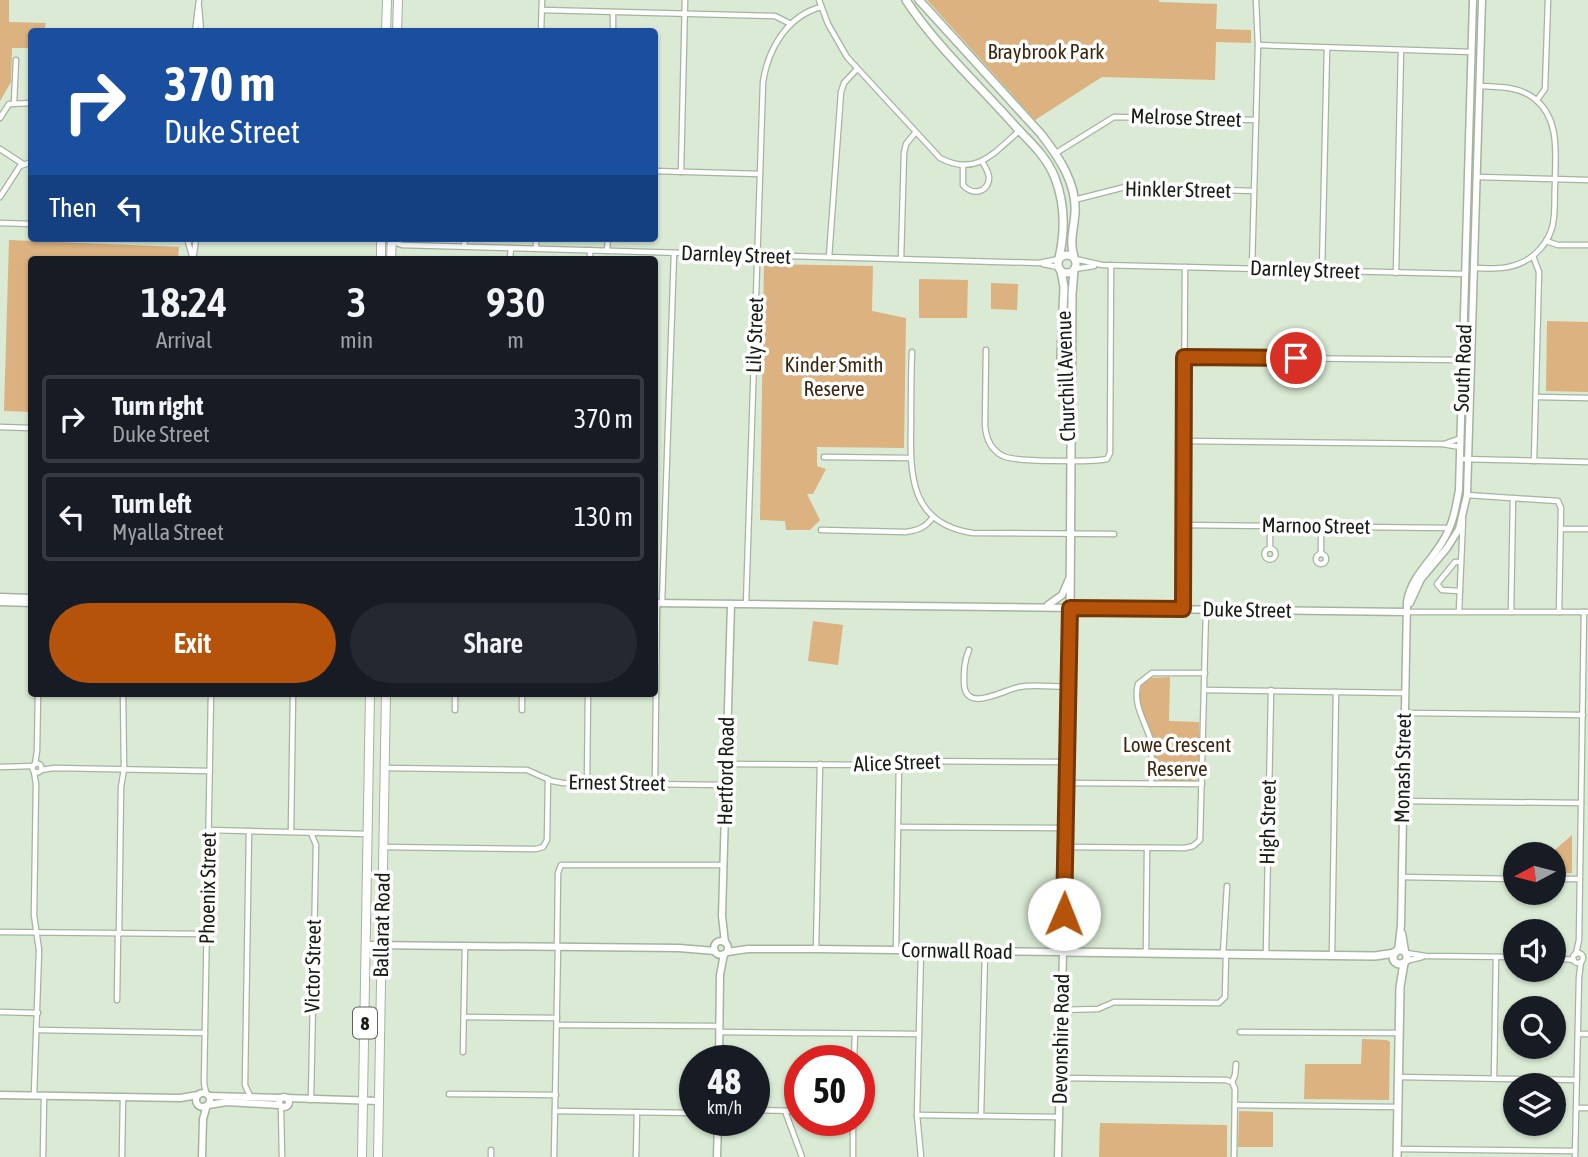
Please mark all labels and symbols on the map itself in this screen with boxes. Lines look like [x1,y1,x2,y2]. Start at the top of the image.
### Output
park label: Braybrook Park [987,39,1105,63]
street label: Melrose Street [1130,103,1242,131]
street label: Hinkler Street [1125,176,1231,202]
street label: Darnley Street [681,240,792,268]
street label: Darnley Street [1250,255,1361,283]
street label: Lily Street [741,297,767,373]
street label: Churchill Avenue [1051,310,1079,442]
street label: South Road [1448,324,1476,412]
pin [1266,328,1326,388]
park label: Kinder Smith Reserve [785,352,883,400]
street label: Marnoo Street [1261,512,1371,538]
street label: Duke Street [1202,596,1292,622]
street label: Monash Street [1389,713,1415,823]
street label: Hertford Road [712,717,738,825]
park label: Lowe Crescent Reserve [1123,732,1231,780]
street label: Alice Street [853,748,941,776]
street label: Ernest Street [568,769,666,795]
street label: High Street [1254,779,1280,865]
street label: Phoenix Street [194,832,220,944]
north arrow [1503,842,1566,905]
street label: Ballarat Road [368,872,394,978]
position arrow [1027,877,1101,951]
street label: Victor Street [299,919,325,1013]
street label: Cornwall Road [901,937,1013,963]
street label: Devonshire Road [1047,973,1073,1105]
road number: 8 [353,1007,377,1038]
speed limit sign: 50 [784,1045,875,1136]

